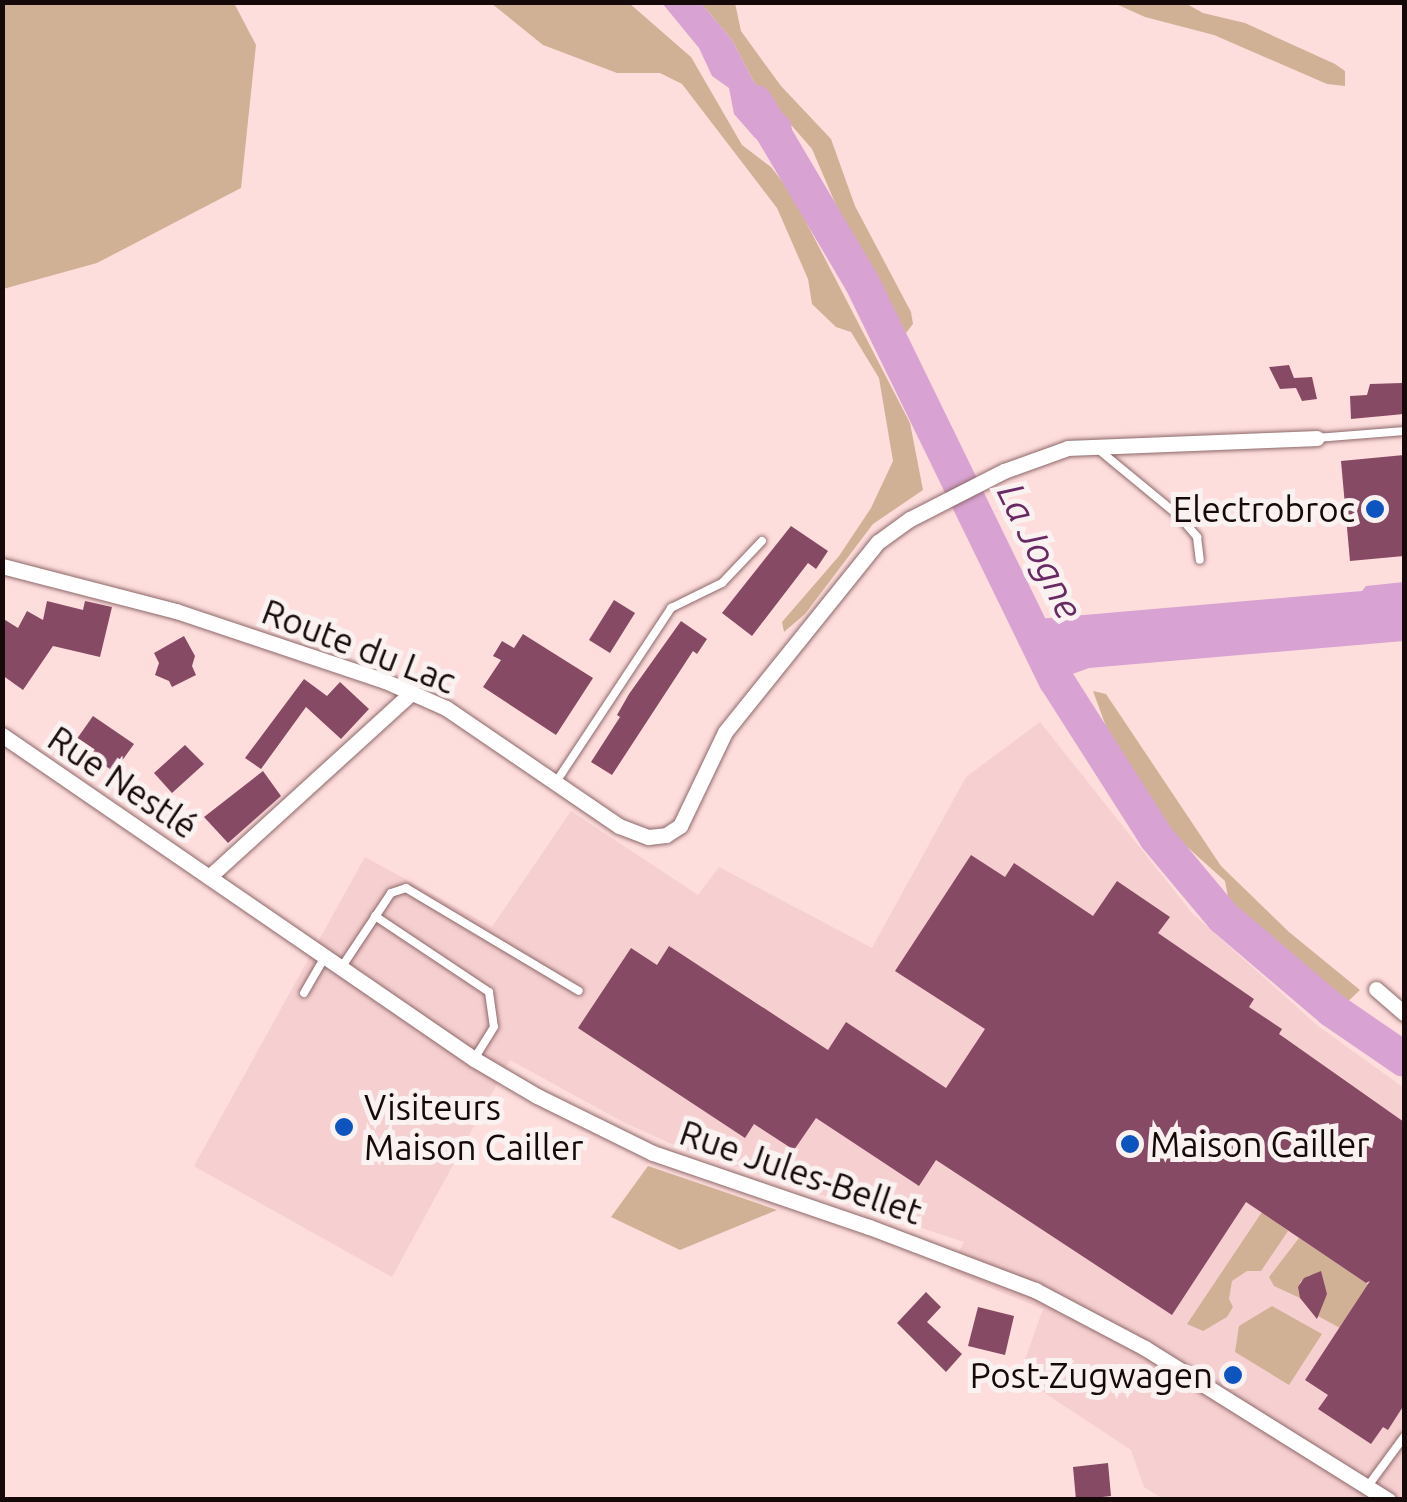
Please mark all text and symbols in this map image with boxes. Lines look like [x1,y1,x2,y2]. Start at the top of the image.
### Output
water label: La Jogne [988,475,1092,627]
place label: Electrobroc [1173,488,1355,530]
marker: Electrobroc [1364,498,1386,520]
street label: Route du Lac [256,590,462,702]
street label: Rue Nestlé [40,717,206,847]
place label: Visiteurs Maison Cailler [364,1086,583,1168]
street label: Rue Jules-Bellet [675,1111,927,1233]
marker: Visiteurs Maison Cailler [333,1116,355,1138]
place label: Maison Cailler [1150,1123,1369,1165]
marker: Maison Cailler [1119,1133,1141,1155]
place label: Post-Zugwagen [970,1354,1213,1396]
marker: Post-Zugwagen [1222,1364,1244,1386]

